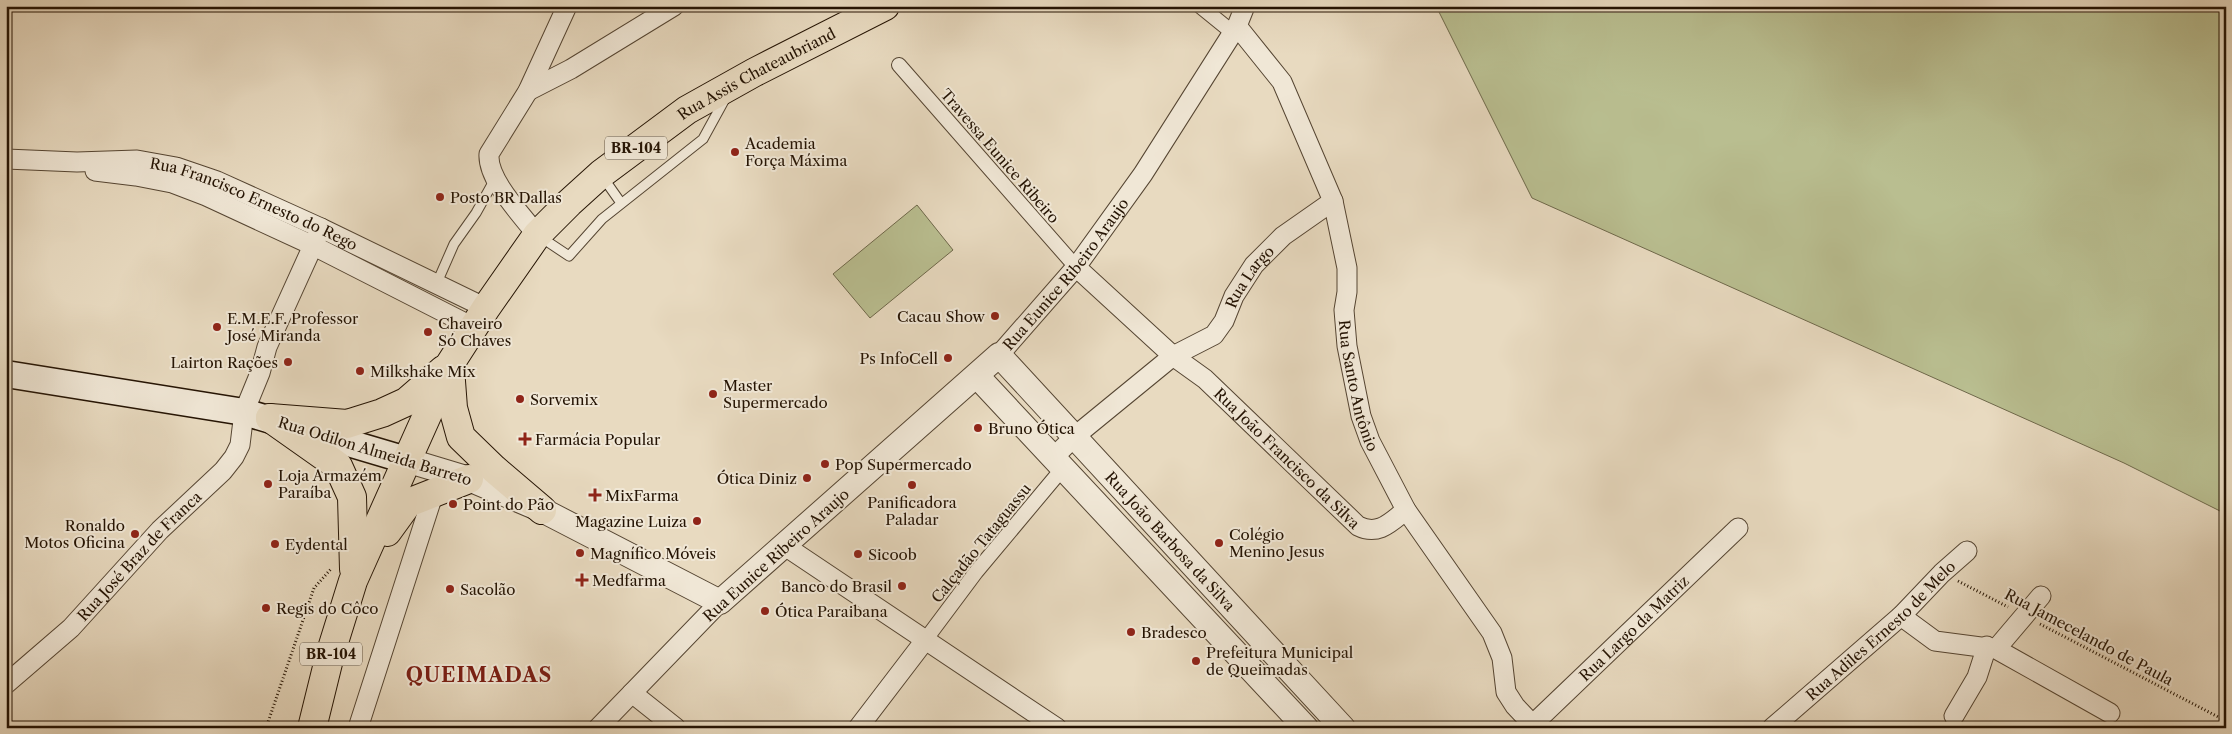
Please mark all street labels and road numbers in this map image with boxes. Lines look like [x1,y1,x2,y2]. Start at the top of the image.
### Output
street label: Rua Assis Chateaubriand [673,23,839,124]
street label: Travessa Eunice Ribeiro [937,85,1063,227]
road number: BR-104 [605,136,667,160]
street label: Rua Francisco Ernesto do Rego [148,153,361,254]
street label: Rua Eunice Ribeiro Araujo [998,194,1132,354]
street label: Rua Largo [1221,241,1278,311]
street label: Rua Santo Antônio [1335,319,1383,454]
street label: Rua João Francisco da Silva [1210,383,1364,532]
street label: Rua Odilon Almeida Barreto [276,412,474,490]
street label: Rua João Barbosa da Silva [1101,467,1240,615]
street label: Calçadão Tataguassu [927,480,1035,606]
street label: Rua Eunice Ribeiro Araujo [699,484,853,626]
street label: Rua José Braz de Franca [73,487,205,625]
street label: Rua Adiles Ernesto de Melo [1802,556,1959,704]
street label: Rua Largo da Matriz [1575,571,1693,685]
street label: Rua Jamecelando de Paula [2001,584,2177,690]
road number: BR-104 [300,642,362,666]

